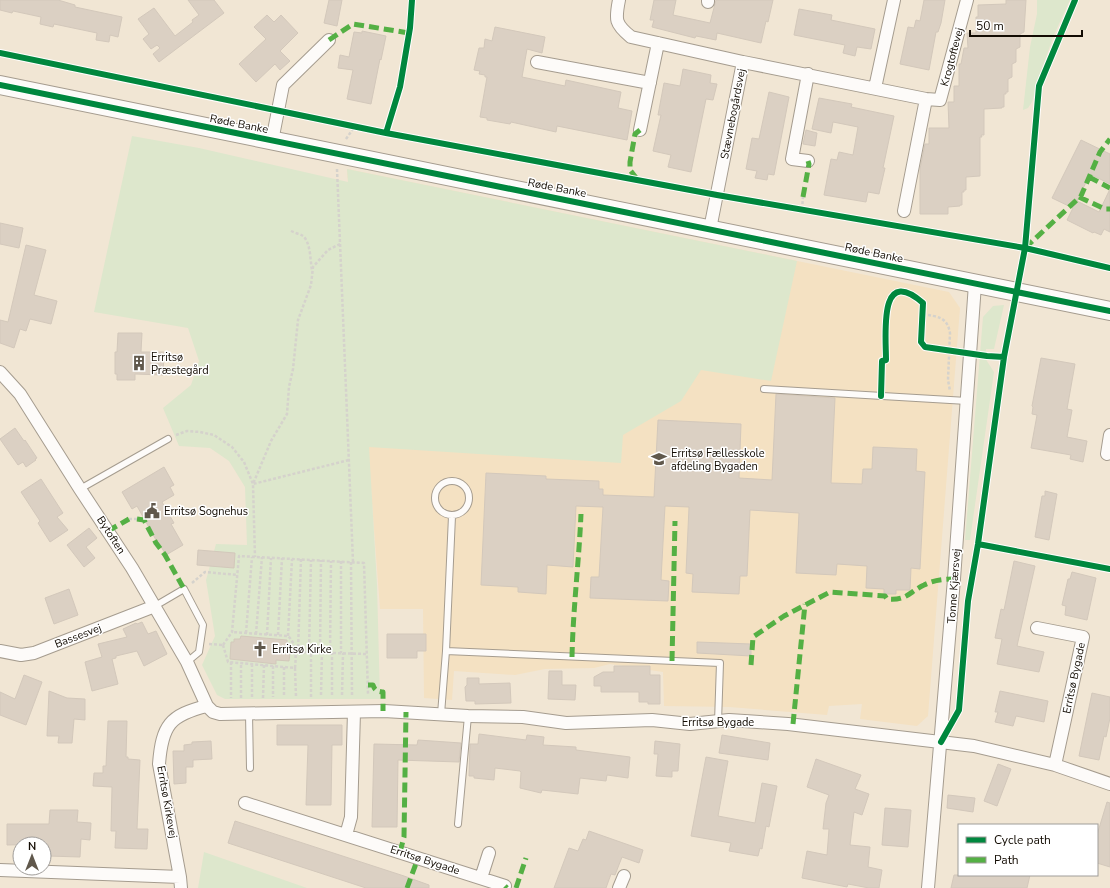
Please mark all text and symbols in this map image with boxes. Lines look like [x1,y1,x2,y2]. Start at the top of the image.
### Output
scale bar [970,12,1082,38]
text: 50 m [976,18,1004,34]
street label: Krogtoftevej [937,26,967,88]
street label: Stævnebogårdsvej [717,67,749,161]
street label: Røde Banke [209,111,270,137]
street label: Røde Banke [527,175,588,201]
street label: Røde Banke [844,240,905,267]
place label: Erritsø Præstegård [151,350,209,378]
building icon: Erritsø Præstegård [130,354,148,372]
place label: Erritsø Fællesskole afdeling Bygaden [671,446,765,474]
school or university icon: Erritsø Fællesskole afdeling Bygaden [650,450,668,468]
public building icon: Erritsø Sognehus [143,502,161,520]
place label: Erritsø Sognehus [164,504,248,519]
street label: Bytoften [93,513,129,557]
street label: Tonne Kjærsvej [944,548,964,624]
street label: Bassesvej [52,620,104,652]
church icon: Erritsø Kirke [251,640,269,658]
street label: Erritsø Bygade [1059,641,1089,715]
place label: Erritsø Kirke [272,642,332,657]
street label: Erritsø Bygade [682,715,754,730]
street label: Erritsø Kirkevej [153,765,181,839]
legend [958,824,1098,876]
text: Cycle path [994,832,1051,848]
north arrow [12,836,52,876]
text: N [28,839,36,854]
street label: Erritsø Bygade [388,842,462,878]
text: Path [994,852,1019,868]

